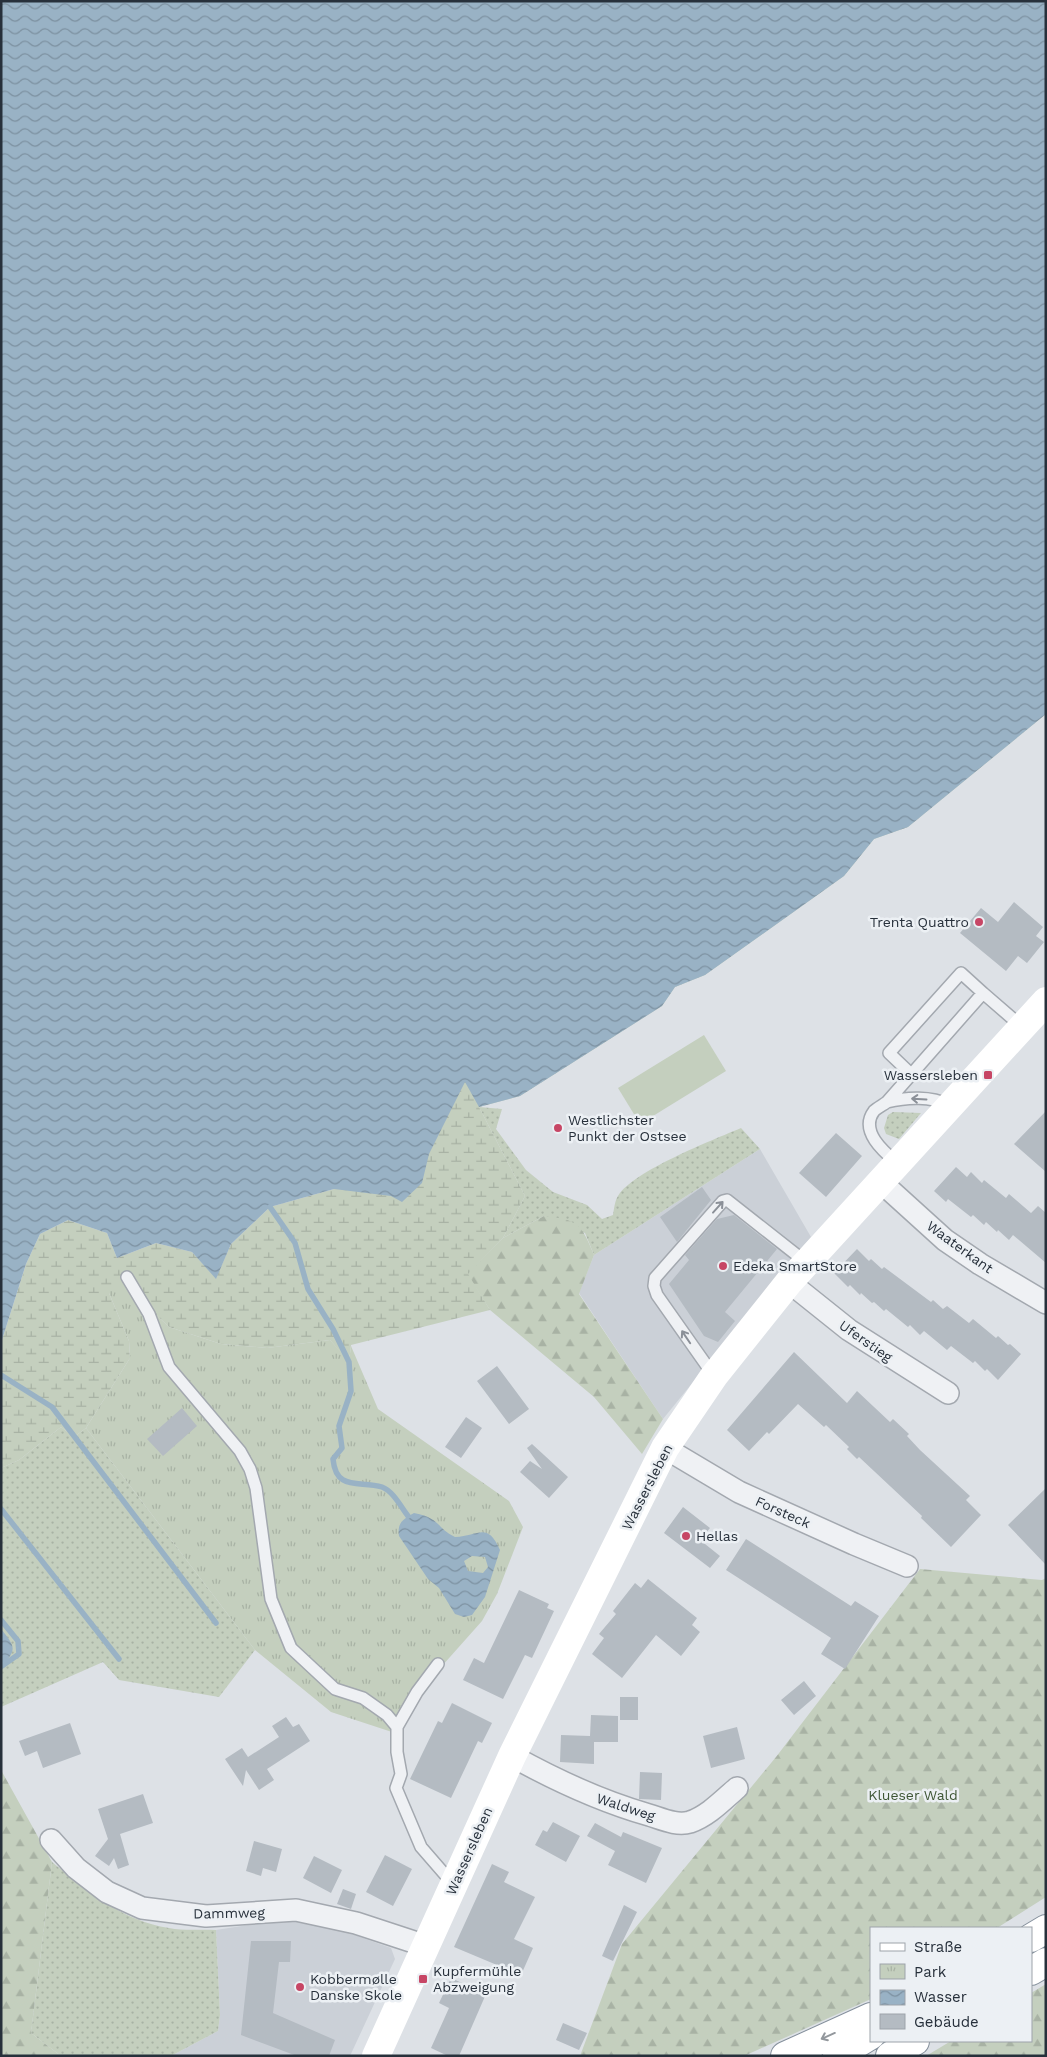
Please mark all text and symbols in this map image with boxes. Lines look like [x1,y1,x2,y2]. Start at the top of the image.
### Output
place label: Trenta Quattro [870,914,969,930]
marker: Trenta Quattro [973,916,985,928]
place label: Wassersleben [884,1067,978,1083]
marker: Wassersleben [982,1069,994,1081]
one-way arrow [911,1094,927,1104]
place label: Westlichster Punkt der Ostsee [568,1112,687,1144]
marker: Westlichster Punkt der Ostsee [552,1122,564,1134]
one-way arrow [712,1200,724,1213]
street label: Waaterkant [924,1218,996,1277]
place label: Edeka SmartStore [733,1258,857,1274]
marker: Edeka SmartStore [717,1260,729,1272]
street label: Uferstieg [836,1317,896,1365]
one-way arrow [680,1330,690,1344]
street label: Wassersleben [618,1441,676,1533]
street label: Forsteck [753,1493,813,1531]
place label: Hellas [696,1528,738,1544]
marker: Hellas [680,1530,692,1542]
park label: Klueser Wald [868,1787,958,1803]
street label: Waldweg [595,1790,658,1824]
street label: Wassersleben [443,1805,495,1897]
street label: Dammweg [193,1904,265,1922]
legend [870,1927,1032,2042]
text: Straße [914,1938,962,1956]
place label: Kupfermühle Abzweigung [433,1963,521,1995]
text: Park [914,1963,947,1981]
place label: Kobbermølle Danske Skole [310,1971,402,2003]
marker: Kupfermühle Abzweigung [417,1973,429,1985]
marker: Kobbermølle Danske Skole [294,1981,306,1993]
text: Wasser [914,1988,967,2006]
text: Gebäude [914,2013,979,2031]
one-way arrow [821,2032,836,2042]

